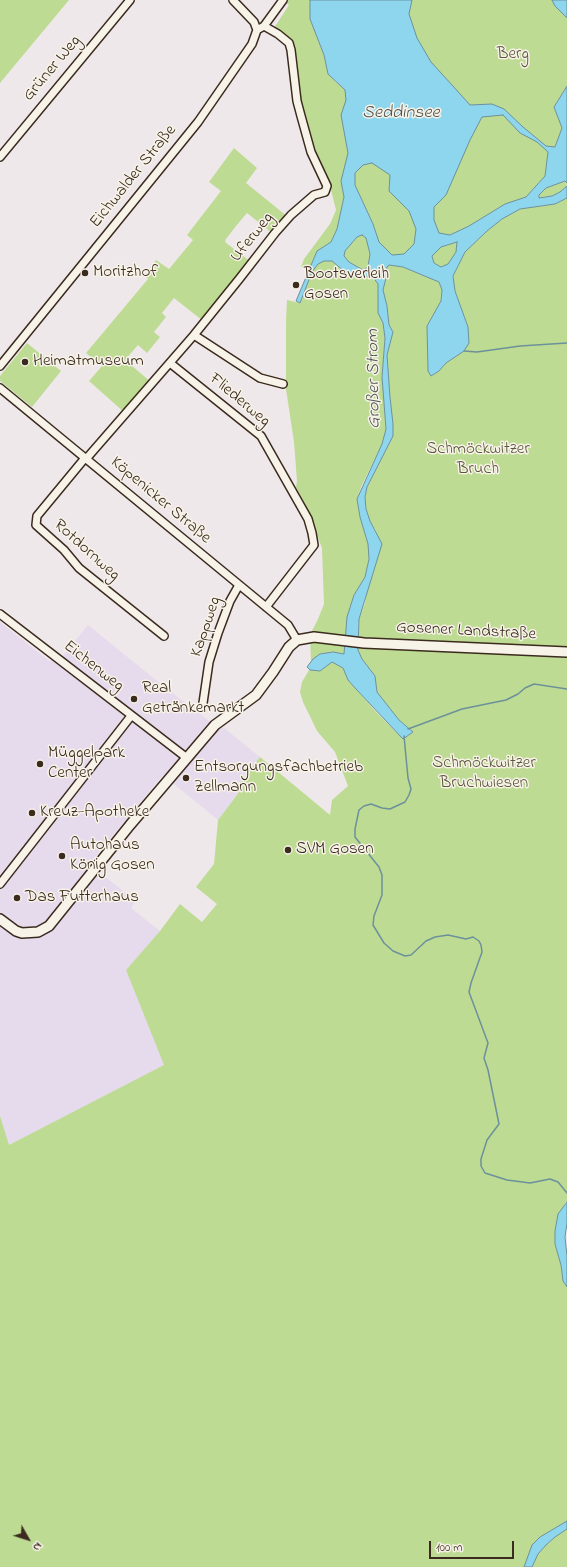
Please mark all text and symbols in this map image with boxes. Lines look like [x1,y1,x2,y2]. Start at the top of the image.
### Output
street label: Grüner Weg [20,32,86,106]
park label: Berg [497,45,529,65]
water label: Seddinsee [362,103,440,125]
street label: Eichwalder Straße [86,121,182,233]
street label: Uferweg [227,209,279,267]
place label: Moritzhof [93,263,158,283]
place label: Bootsverleih Gosen [304,265,389,305]
marker: Moritzhof [80,268,90,278]
marker: Bootsverleih Gosen [291,280,301,290]
water label: Großer Strom [363,329,387,429]
place label: Heimatmuseum [33,352,144,372]
marker: Heimatmuseum [20,357,30,367]
street label: Fliederweg [204,370,274,432]
park label: Schmöckwitzer Bruch [426,440,530,480]
street label: Köpenicker Straße [106,453,214,549]
street label: Rotdornweg [49,516,123,586]
street label: Kappweg [187,594,227,660]
street label: Gosener Landstraße [396,618,536,646]
street label: Eichenweg [59,637,127,697]
place label: Real Getränkemarkt [142,679,244,719]
marker: Real Getränkemarkt [129,694,139,704]
place label: Müggelpark Center [48,744,125,784]
park label: Schmöckwitzer Bruchwiesen [432,754,536,794]
place label: Entsorgungsfachbetrieb Zellmann [194,758,363,798]
marker: Müggelpark Center [35,759,45,769]
marker: Entsorgungsfachbetrieb Zellmann [181,773,191,783]
place label: Kreuz-Apotheke [40,803,149,823]
marker: Kreuz-Apotheke [27,808,37,818]
place label: Autohaus König Gosen [70,836,155,876]
place label: SVM Gosen [296,840,374,860]
marker: SVM Gosen [283,845,293,855]
marker: Autohaus König Gosen [57,851,67,861]
place label: Das Futterhaus [25,888,139,908]
marker: Das Futterhaus [12,893,22,903]
north arrow [8,1519,48,1559]
scale bar [431,1533,516,1559]
text: N [29,1539,46,1554]
text: 100 m [436,1539,463,1557]

